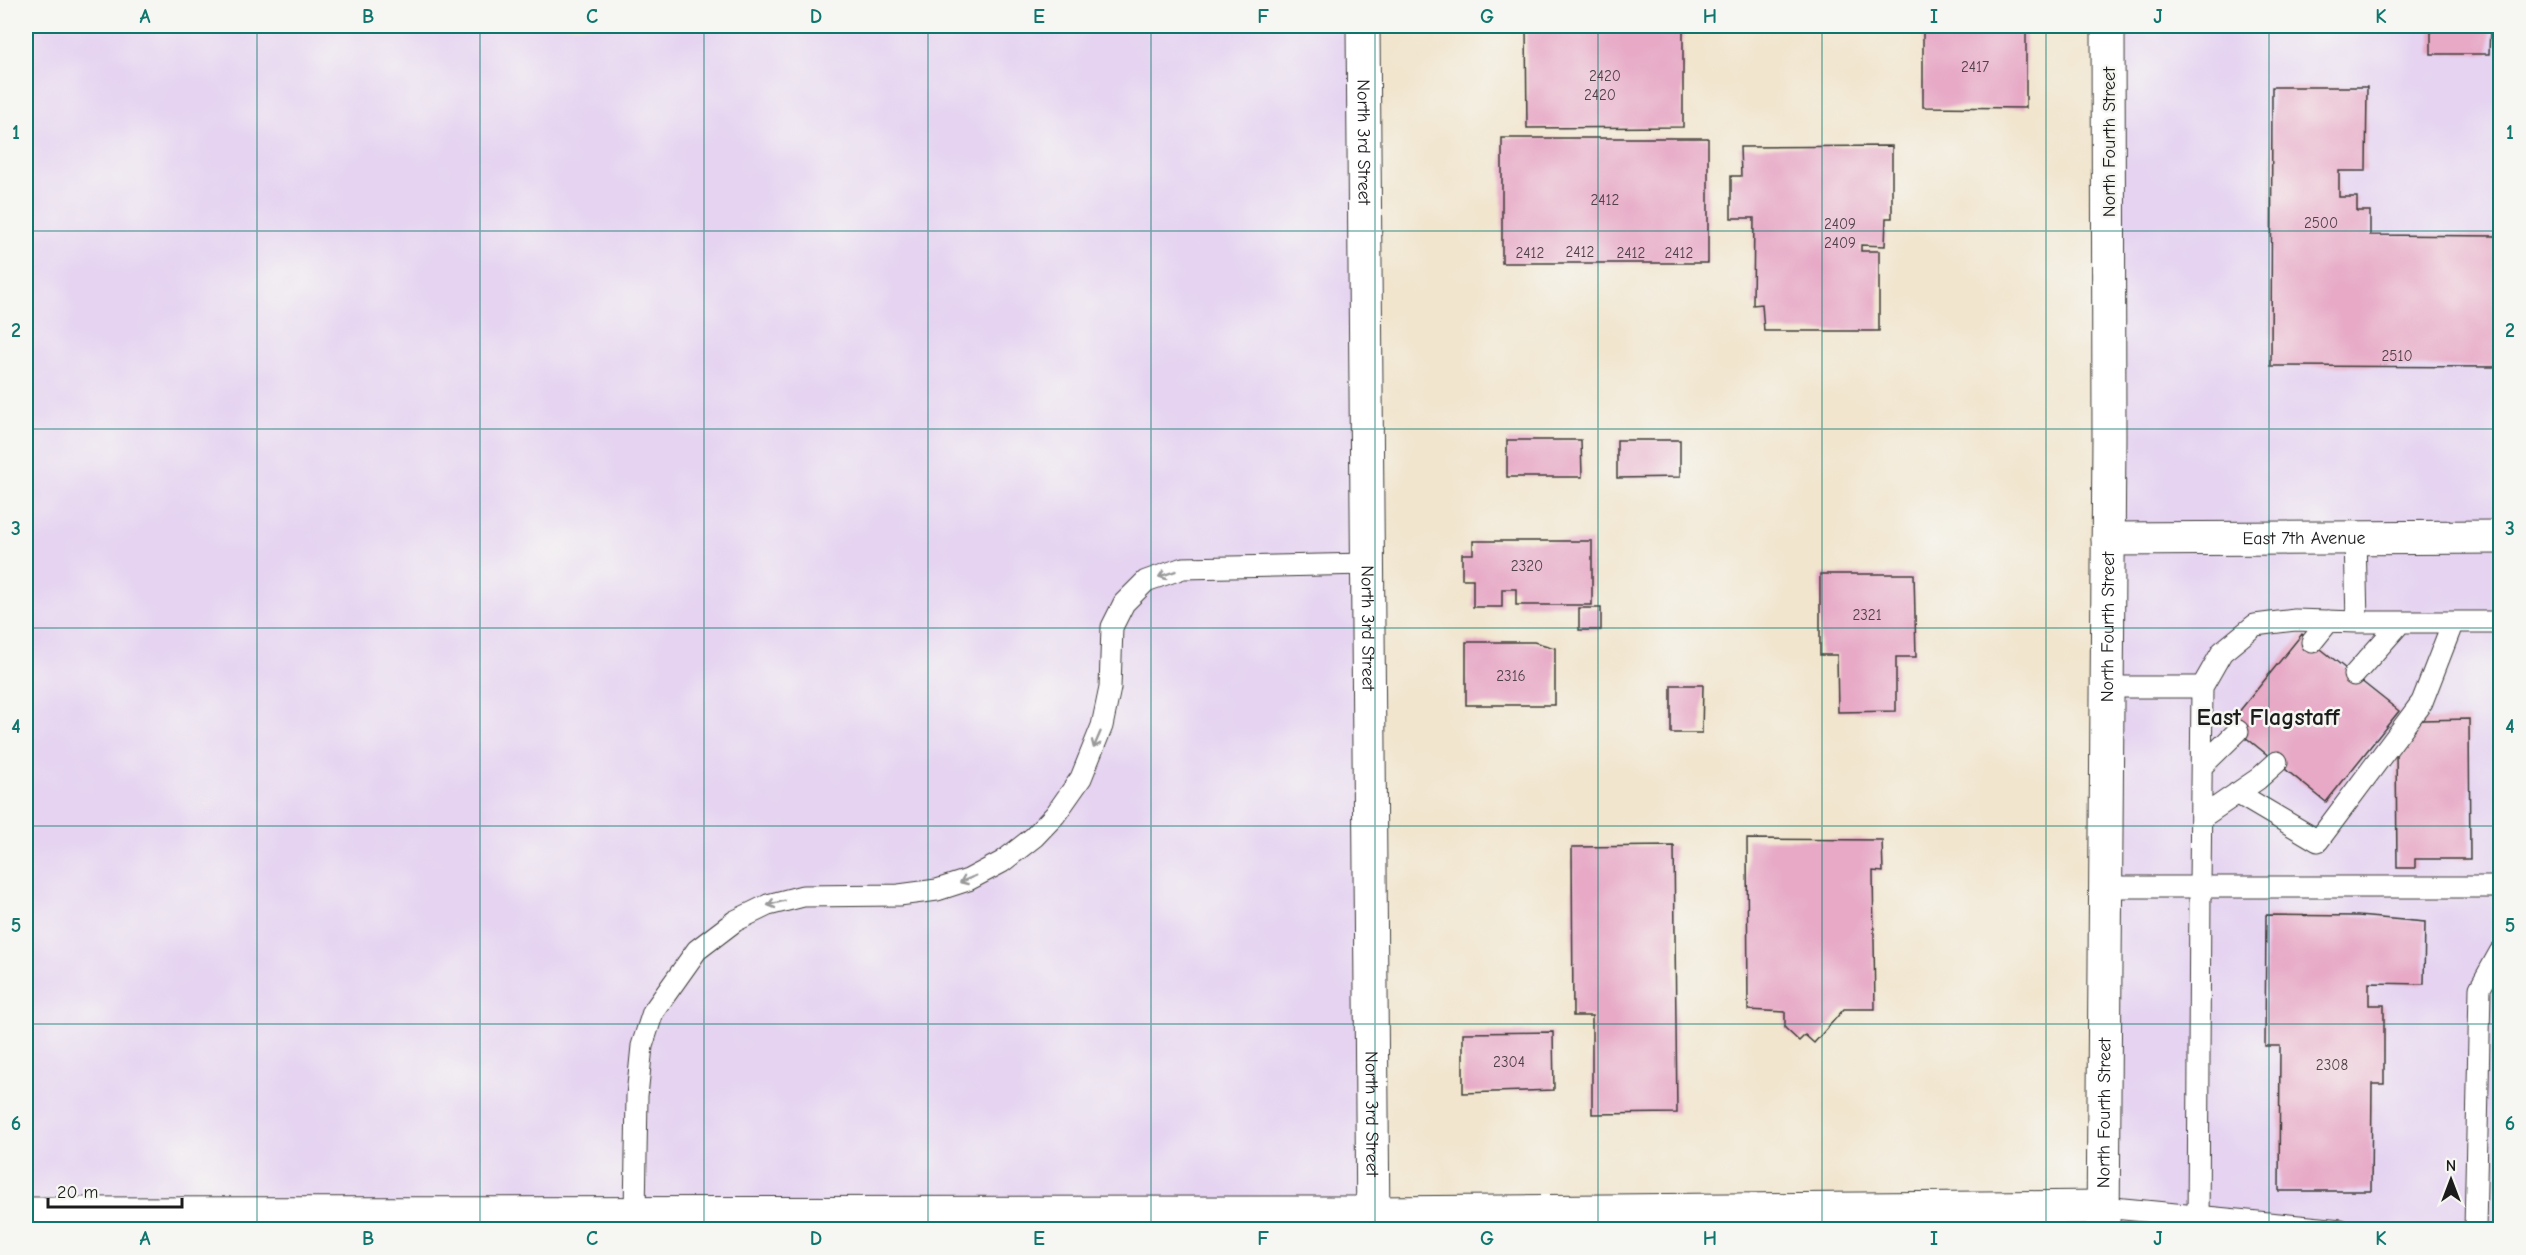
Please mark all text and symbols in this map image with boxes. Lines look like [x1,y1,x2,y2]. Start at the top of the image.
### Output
text: A [139,5,151,28]
text: B [362,5,374,28]
text: C [586,5,598,28]
text: D [810,5,822,28]
text: E [1033,5,1045,28]
text: F [1257,5,1269,28]
text: G [1480,5,1494,28]
text: H [1703,5,1717,28]
text: I [1930,5,1938,28]
text: J [2153,5,2163,28]
text: K [2375,5,2387,28]
house number: 2417 [1961,58,1989,76]
street label: North Fourth Street [2099,66,2120,217]
house number: 2420 [1589,67,1621,85]
street label: North 3rd Street [1353,79,1375,206]
house number: 2420 [1584,86,1616,104]
text: 1 [12,121,20,144]
text: 1 [2506,121,2514,144]
house number: 2412 [1591,191,1619,209]
house number: 2500 [2304,214,2338,232]
house number: 2409 [1824,215,1856,233]
house number: 2409 [1824,234,1856,252]
house number: 2412 [1566,243,1594,261]
house number: 2412 [1516,244,1544,262]
house number: 2412 [1617,244,1645,262]
house number: 2412 [1665,244,1693,262]
text: 2 [11,319,21,342]
text: 2 [2505,319,2515,342]
house number: 2510 [2381,347,2413,365]
text: 3 [11,517,21,540]
text: 3 [2505,517,2515,540]
street label: East 7th Avenue [2242,527,2366,549]
street label: North Fourth Street [2096,551,2119,702]
house number: 2320 [1511,557,1543,575]
street label: North 3rd Street [1357,565,1379,692]
one-way arrow [1158,569,1177,580]
house number: 2321 [1852,606,1882,624]
house number: 2316 [1496,667,1526,685]
district label: East Flagstaff [2196,703,2341,731]
text: 4 [11,715,21,738]
text: 4 [2505,715,2515,738]
one-way arrow [1090,731,1101,749]
one-way arrow [959,874,978,885]
one-way arrow [767,898,786,910]
text: 5 [11,914,21,937]
text: 5 [2505,914,2515,937]
street label: North Fourth Street [2093,1037,2115,1188]
street label: North 3rd Street [1361,1051,1383,1178]
house number: 2304 [1493,1053,1525,1071]
house number: 2308 [2316,1056,2348,1074]
text: 6 [11,1112,21,1135]
text: 6 [2505,1112,2515,1135]
north arrow [2421,1150,2481,1210]
text: N [2446,1157,2456,1175]
scale bar [48,1171,182,1209]
text: 20 m [57,1182,98,1203]
text: A [139,1227,151,1250]
text: B [362,1227,374,1250]
text: C [586,1227,598,1250]
text: D [810,1227,822,1250]
text: E [1033,1227,1045,1250]
text: F [1257,1227,1269,1250]
text: G [1480,1227,1494,1250]
text: H [1703,1227,1717,1250]
text: I [1930,1227,1938,1250]
text: J [2153,1227,2163,1250]
text: K [2375,1227,2387,1250]

